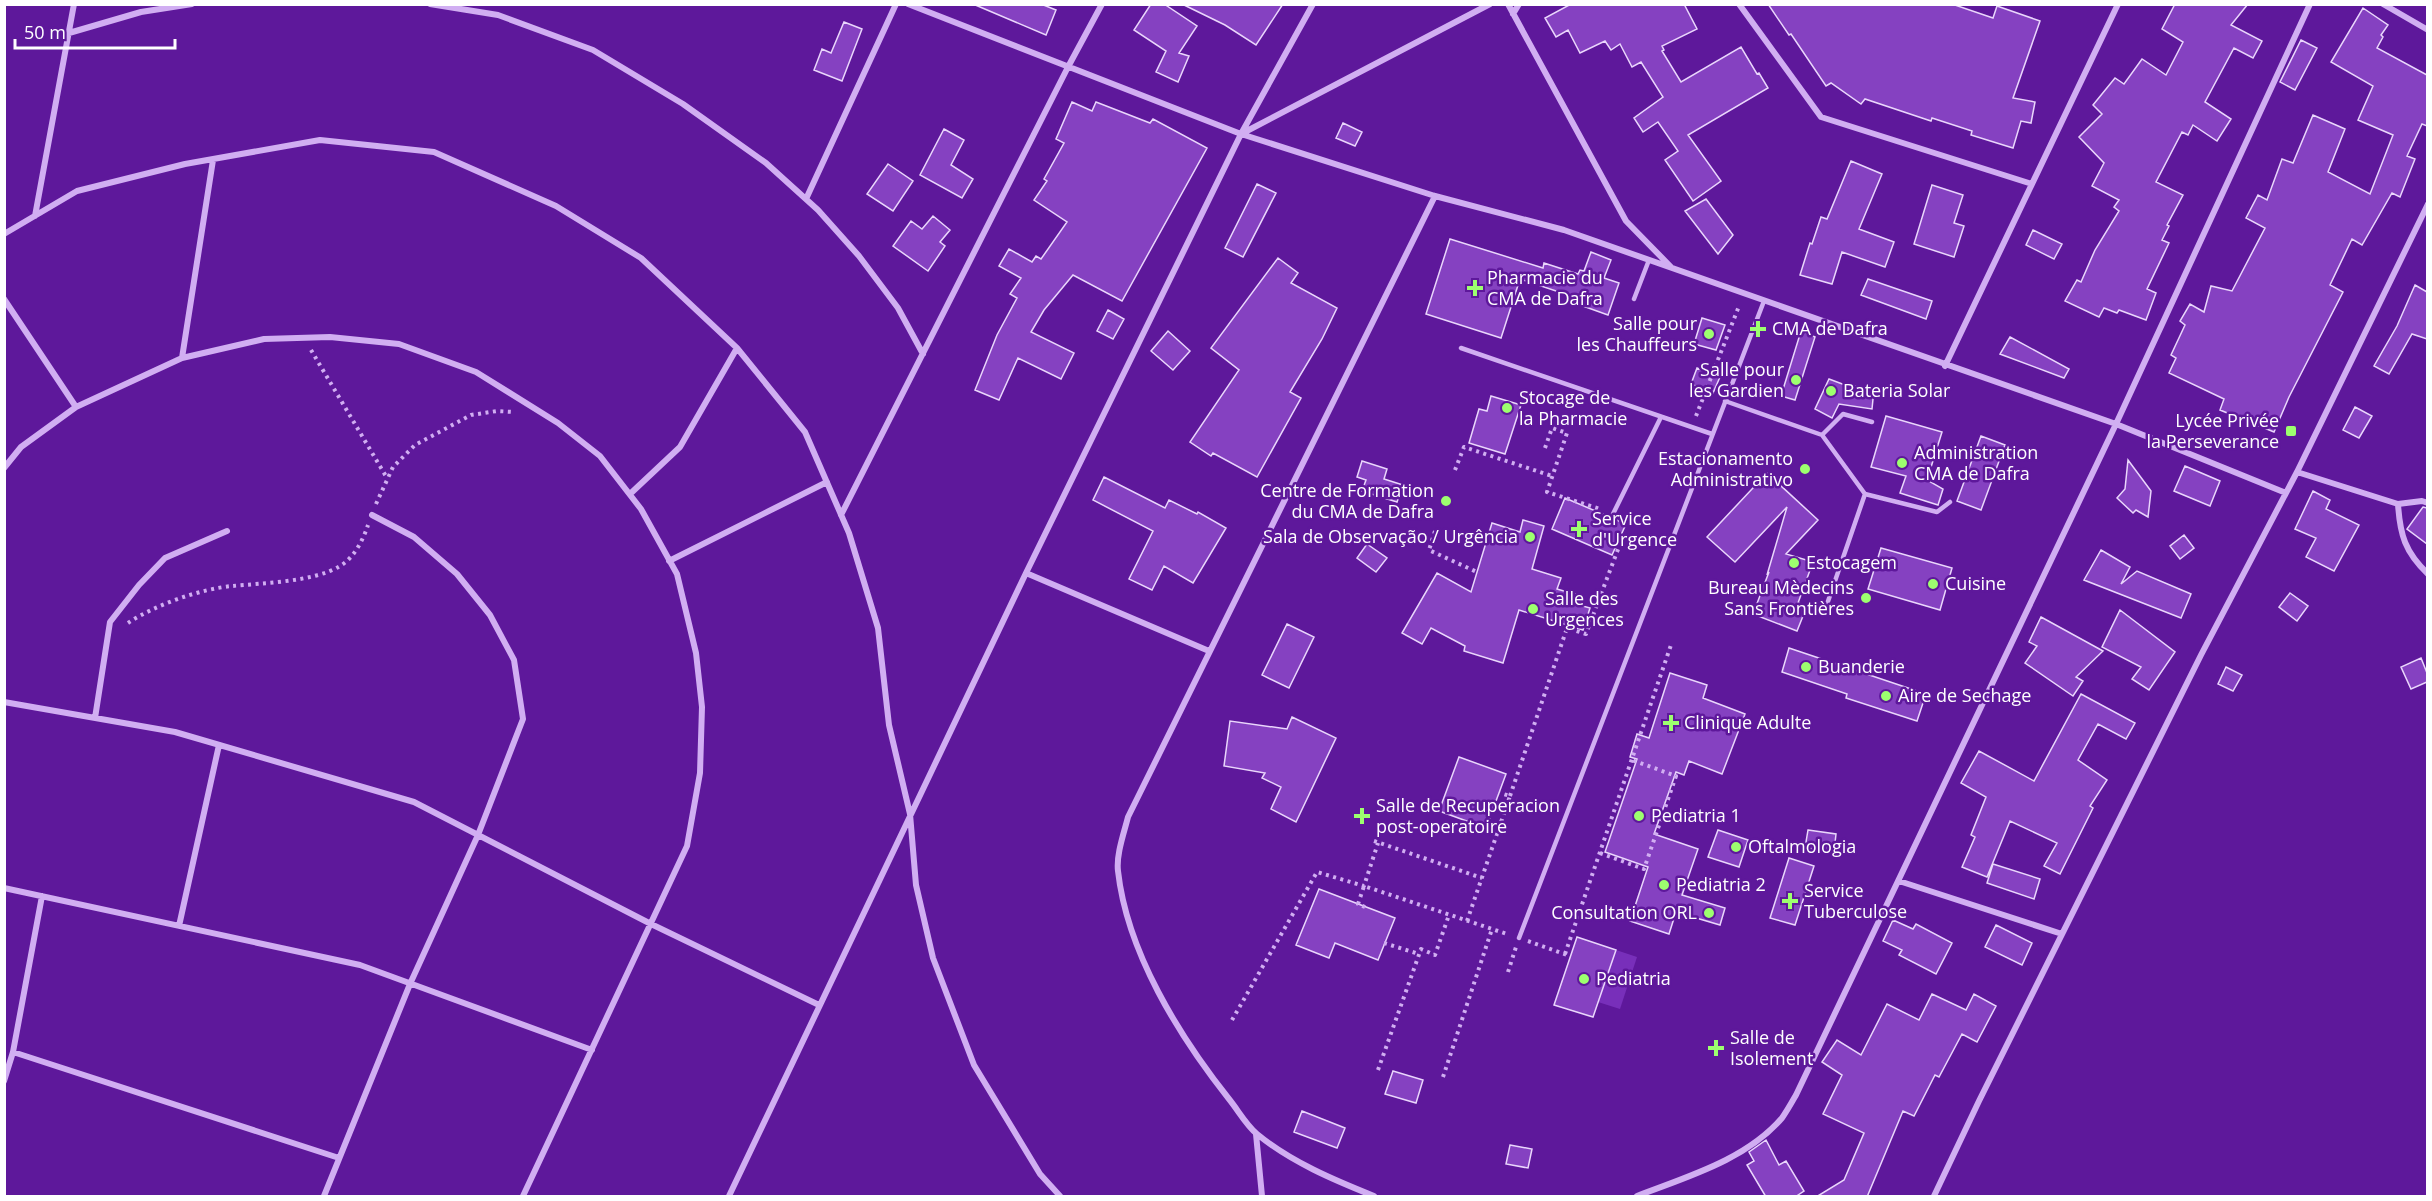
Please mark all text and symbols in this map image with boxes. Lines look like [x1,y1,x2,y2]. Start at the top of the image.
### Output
scale bar [15,12,176,50]
text: 50 m [24,20,66,44]
place label: Pharmacie du CMA de Dafra [1487,265,1603,310]
marker: Pharmacie du CMA de Dafra [1468,281,1482,295]
place label: Salle pour les Chauffeurs [1576,311,1698,356]
place label: CMA de Dafra [1772,316,1888,340]
marker: CMA de Dafra [1749,320,1767,338]
marker: Salle pour les Chauffeurs [1702,327,1716,341]
place label: Salle pour les Gardien [1689,357,1785,402]
marker: Salle pour les Gardien [1789,373,1803,387]
place label: Bateria Solar [1843,378,1951,402]
marker: Bateria Solar [1824,384,1838,398]
place label: Stocage de la Pharmacie [1519,385,1627,430]
marker: Stocage de la Pharmacie [1500,401,1514,415]
place label: Lycée Privée la Perseverance [2147,408,2279,453]
marker: Lycée Privée la Perseverance [2284,424,2298,438]
place label: Administration CMA de Dafra [1914,440,2038,485]
place label: Estacionamento Administrativo [1658,446,1793,491]
marker: Administration CMA de Dafra [1895,456,1909,470]
marker: Estacionamento Administrativo [1798,462,1812,476]
place label: Centre de Formation du CMA de Dafra [1260,478,1434,523]
marker: Centre de Formation du CMA de Dafra [1439,494,1453,508]
place label: Service d'Urgence [1592,506,1677,551]
marker: Service d'Urgence [1570,520,1588,538]
place label: Sala de Observação / Urgência [1263,524,1518,548]
marker: Sala de Observação / Urgência [1523,530,1537,544]
place label: Estocagem [1806,550,1897,574]
marker: Estocagem [1787,556,1801,570]
place label: Cuisine [1945,571,2006,595]
place label: Bureau Mèdecins Sans Frontières [1708,575,1854,620]
marker: Cuisine [1926,577,1940,591]
place label: Salle des Urgences [1545,586,1624,631]
marker: Bureau Mèdecins Sans Frontières [1859,591,1873,605]
marker: Salle des Urgences [1526,602,1540,616]
place label: Buanderie [1818,654,1905,678]
marker: Buanderie [1799,660,1813,674]
place label: Aire de Sechage [1898,683,2031,707]
marker: Aire de Sechage [1879,689,1893,703]
place label: Clinique Adulte [1684,710,1811,734]
marker: Clinique Adulte [1662,714,1680,732]
place label: Salle de Recuperacion post-operatoire [1376,793,1560,838]
place label: Pediatria 1 [1651,803,1741,827]
marker: Salle de Recuperacion post-operatoire [1353,807,1371,825]
marker: Pediatria 1 [1632,809,1646,823]
place label: Oftalmologia [1748,834,1856,858]
marker: Oftalmologia [1729,840,1743,854]
place label: Pediatria 2 [1676,872,1766,896]
marker: Pediatria 2 [1657,878,1671,892]
place label: Service Tuberculose [1804,878,1907,923]
marker: Service Tuberculose [1781,892,1799,910]
place label: Consultation ORL [1551,900,1697,924]
marker: Consultation ORL [1702,906,1716,920]
place label: Pediatria [1596,966,1671,990]
marker: Pediatria [1577,972,1591,986]
place label: Salle de Isolement [1730,1025,1813,1070]
marker: Salle de Isolement [1707,1039,1725,1057]

